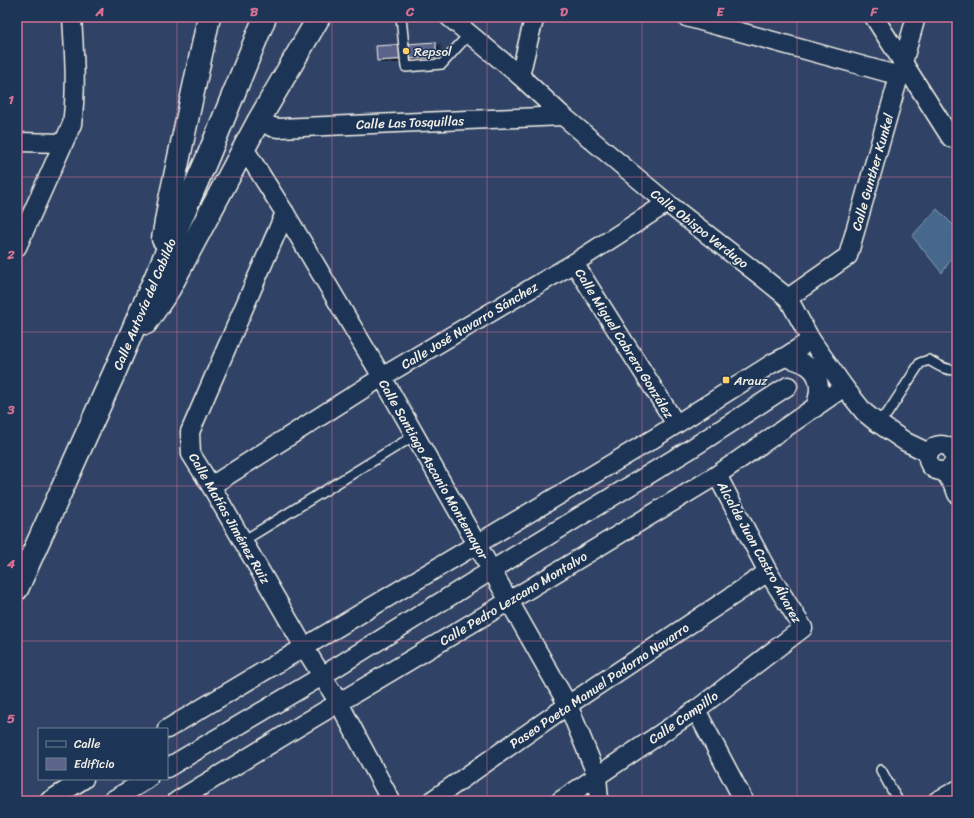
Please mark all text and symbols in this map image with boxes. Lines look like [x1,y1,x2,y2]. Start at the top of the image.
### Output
text: A [95,0,104,23]
text: B [250,0,259,23]
text: C [405,0,415,23]
text: D [560,0,568,23]
text: E [716,0,725,23]
text: F [869,0,878,23]
place label: Repsol [414,40,452,63]
marker: Repsol [401,46,411,56]
text: 1 [8,88,14,111]
street label: Calle Las Tosquillas [356,109,464,136]
street label: Calle Gunther Kunkel [845,111,900,233]
street label: Calle Obispo Verdugo [645,183,754,275]
street label: Calle Autovía del Cabildo [106,234,183,374]
text: 2 [6,243,15,266]
street label: Calle Miguel Cabrera González [569,263,681,424]
street label: Calle José Navarro Sánchez [396,275,543,376]
place label: Arauz [733,369,768,392]
street label: Calle Santiago Ascanio Montemayor [372,375,495,564]
marker: Arauz [721,375,731,385]
text: 3 [6,398,15,421]
street label: Calle Matías Jiménez Ruiz [183,448,277,589]
street label: Alcalde Juan Castro Álvarez [710,476,809,628]
street label: Calle Pedro Lezcano Montalvo [435,545,592,652]
text: 4 [6,552,16,575]
street label: Paseo Poeta Manuel Padorno Navarro [505,616,694,755]
street label: Calle Campillo [643,684,723,750]
text: 5 [7,707,15,730]
legend [38,728,168,780]
text: Calle [74,733,101,755]
text: Edificio [74,753,114,775]

